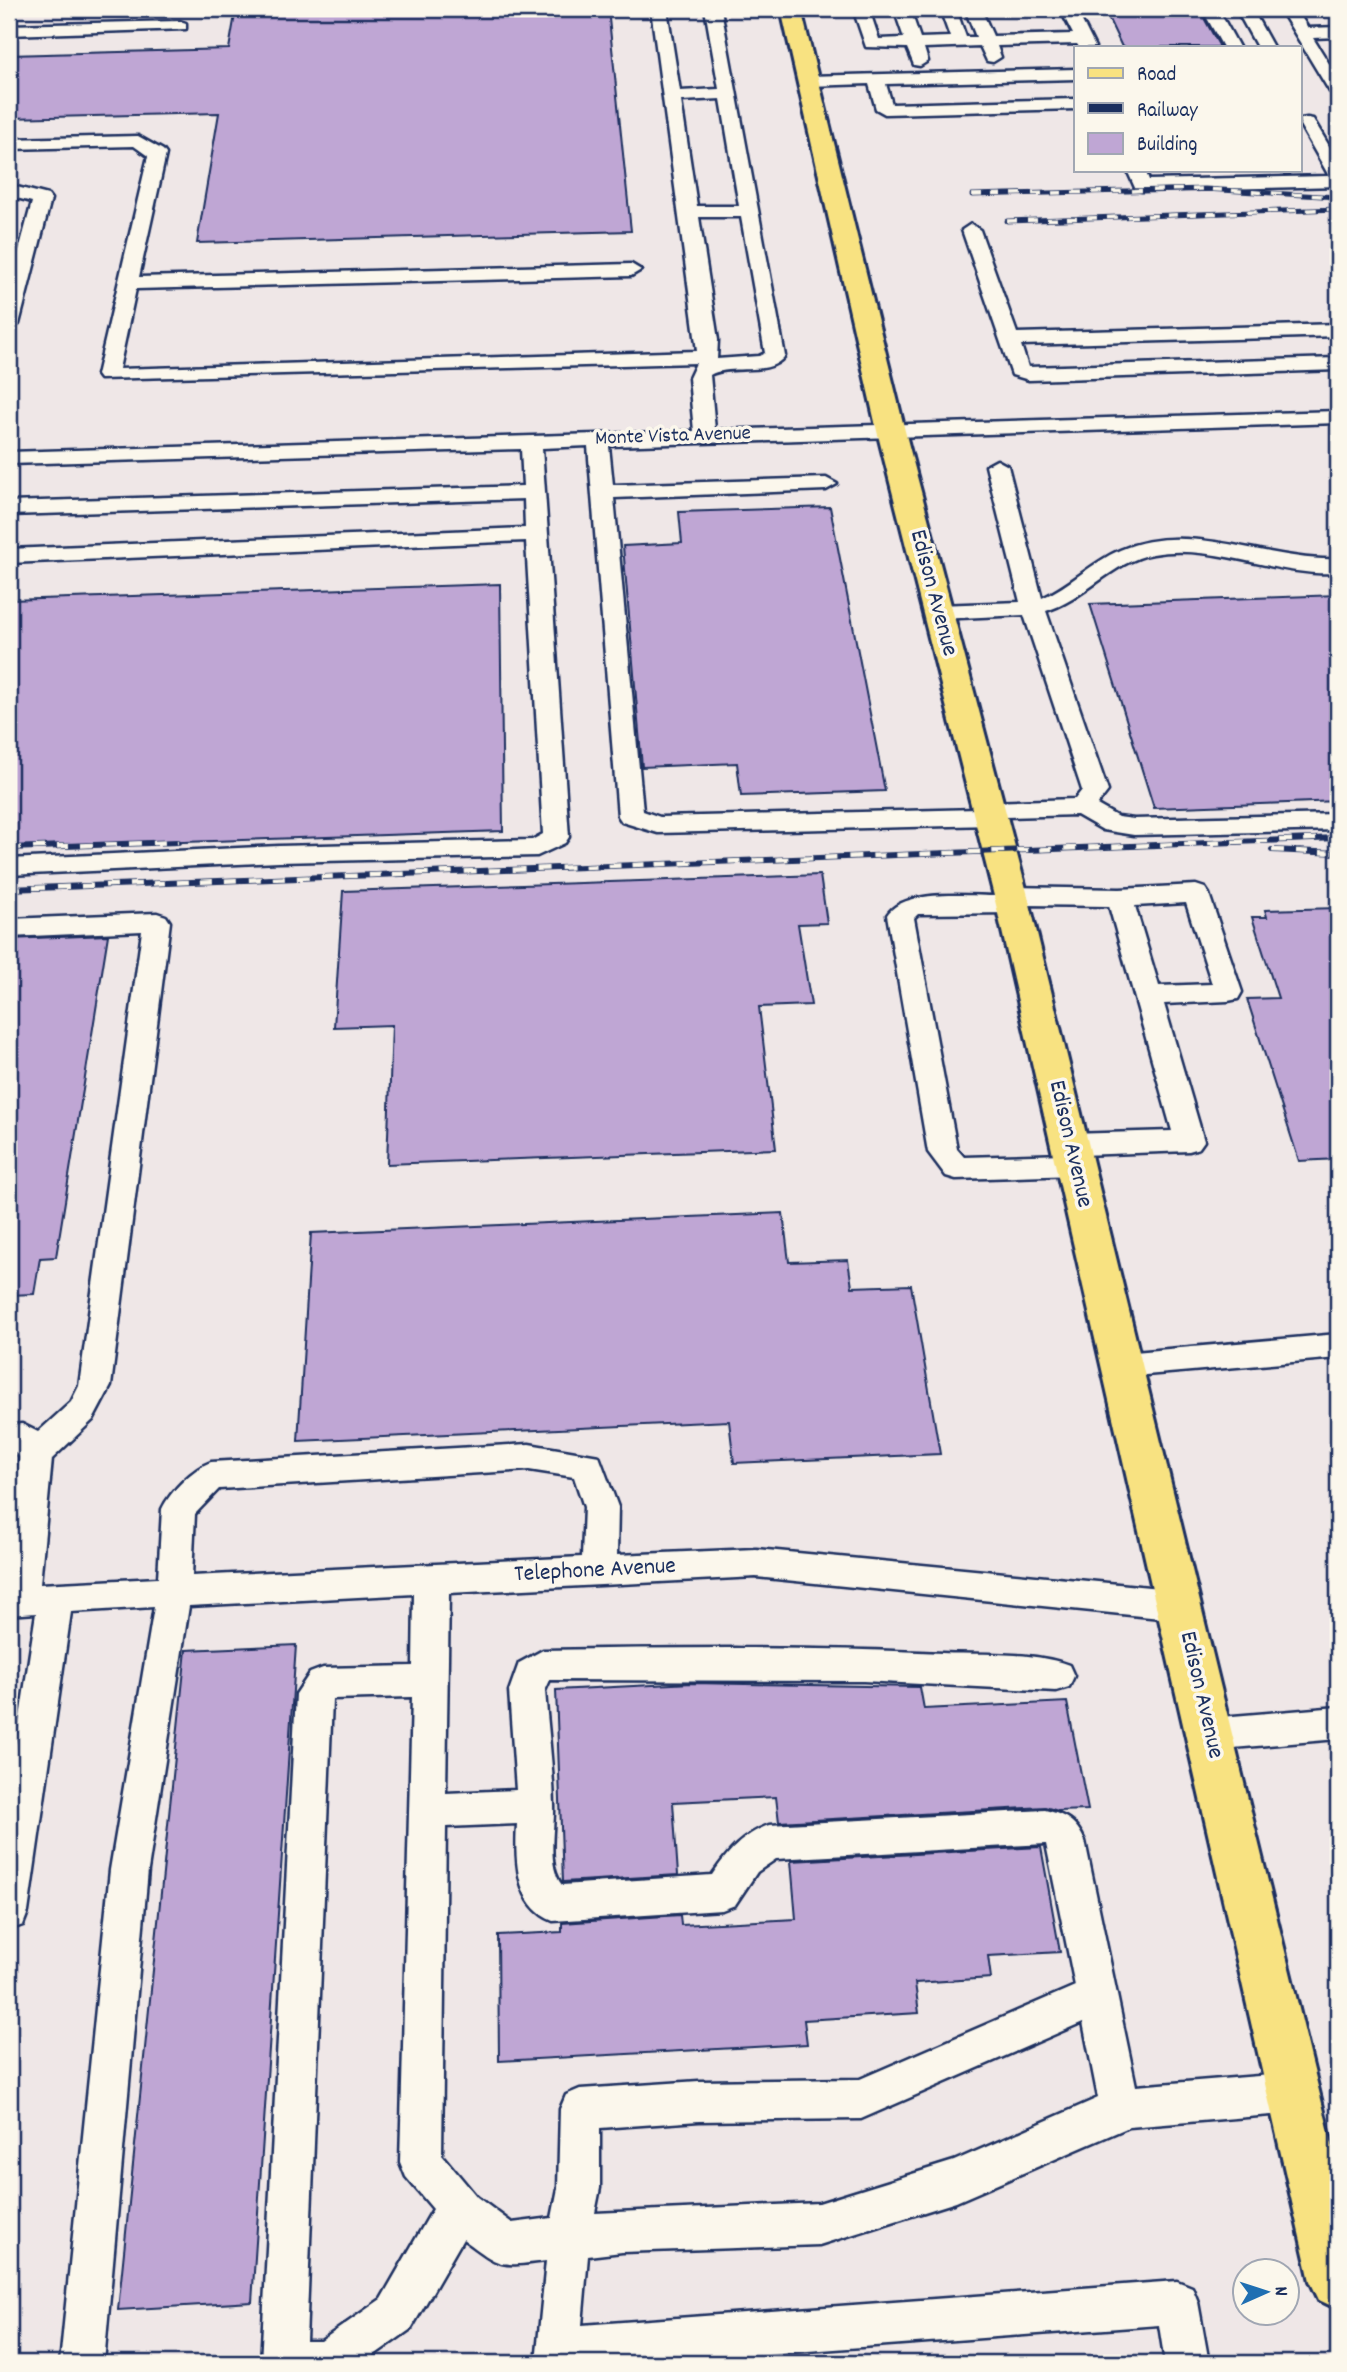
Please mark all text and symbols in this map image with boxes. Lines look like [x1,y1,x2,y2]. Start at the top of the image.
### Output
legend [1074,46,1302,172]
text: Road [1137,61,1176,91]
text: Railway [1137,97,1198,127]
text: Building [1137,131,1197,161]
street label: Monte Vista Avenue [595,419,751,455]
street label: Edison Avenue [900,526,966,660]
street label: Edison Avenue [1039,1077,1101,1211]
street label: Telephone Avenue [513,1550,677,1592]
street label: Edison Avenue [1170,1628,1232,1762]
north arrow [1232,2256,1302,2326]
text: N [1266,2286,1293,2297]

